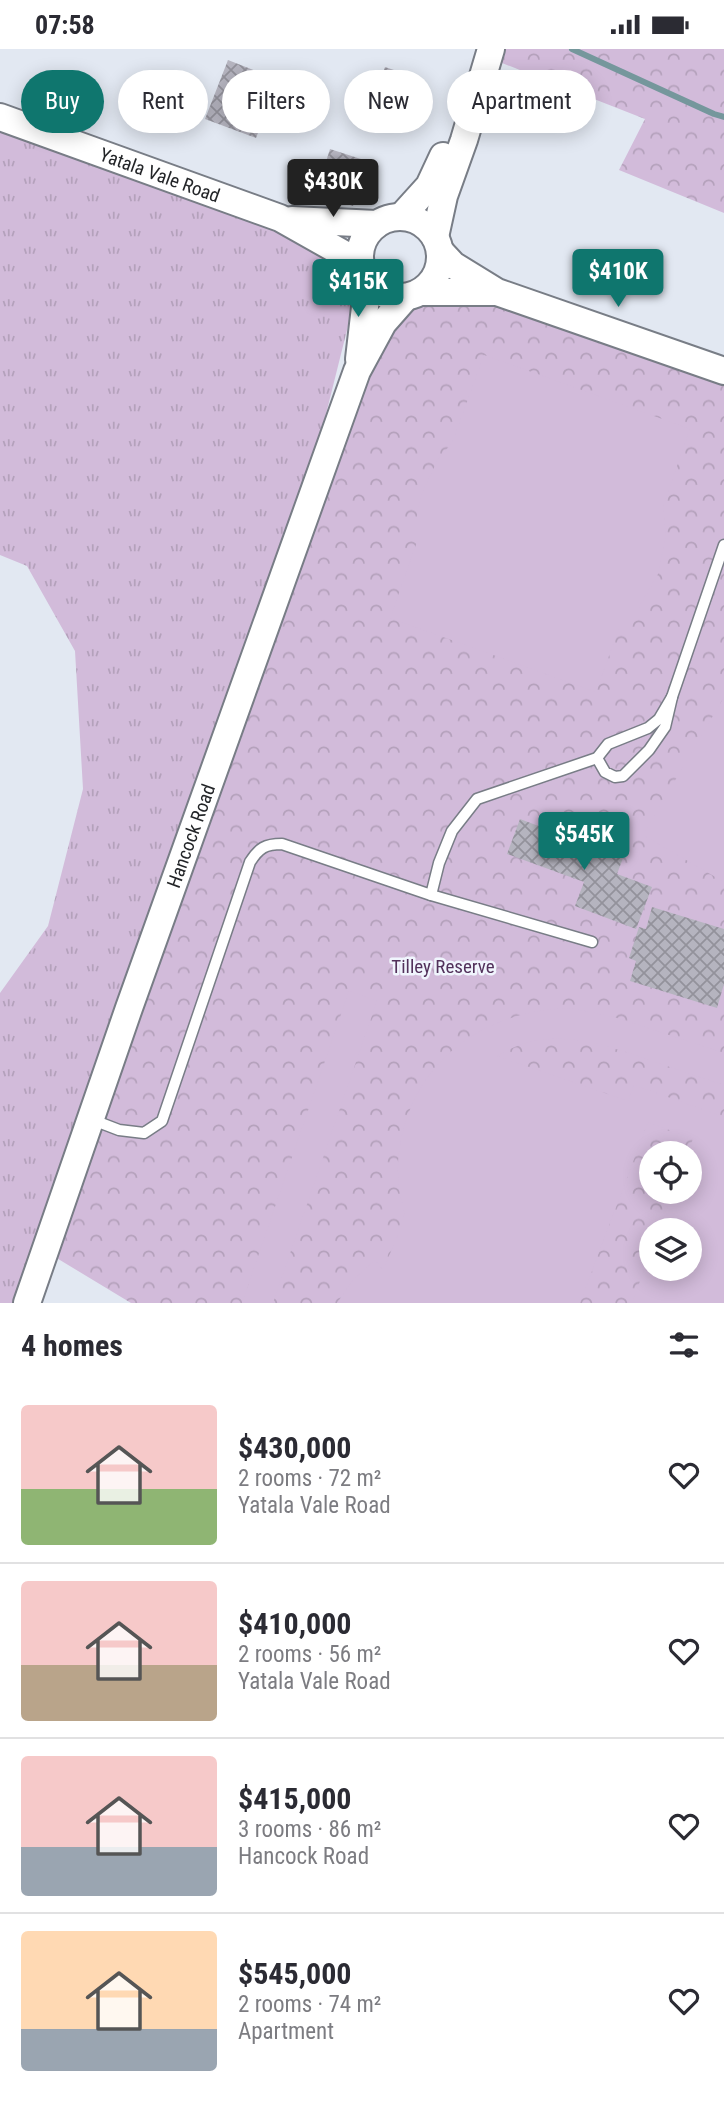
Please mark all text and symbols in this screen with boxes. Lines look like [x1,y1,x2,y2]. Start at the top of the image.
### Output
text: 07:58 [35,10,95,40]
chip: Buy [21,70,104,133]
chip: Rent [118,70,208,133]
chip: Filters [222,70,330,133]
chip: New [344,70,433,133]
chip: Apartment [447,70,596,133]
street label: Yatala Vale Road [97,142,223,207]
pin: $430K [284,159,382,219]
text: $430K [303,168,363,195]
pin: $410K [569,250,667,309]
text: $410K [588,258,648,285]
pin: $415K [309,259,407,319]
text: $415K [328,268,388,295]
street label: Hancock Road [162,781,220,891]
pin: $545K [535,813,633,872]
text: $545K [554,821,614,848]
park label: Tilley Reserve [391,955,495,978]
map controls [639,1141,702,1281]
button: locate [639,1141,702,1204]
button: layers [639,1218,702,1281]
icon: filters [665,1326,703,1364]
text: 4 homes [21,1328,123,1363]
text: $430,000 [238,1430,351,1465]
icon: home [77,1433,161,1517]
icon: heart [665,1456,703,1494]
text: 2 rooms · 72 m² [238,1465,381,1492]
text: Yatala Vale Road [238,1492,391,1519]
text: $410,000 [238,1606,351,1641]
icon: home [77,1609,161,1693]
icon: heart [665,1632,703,1670]
text: 2 rooms · 56 m² [238,1641,381,1668]
text: Yatala Vale Road [238,1668,391,1695]
text: $415,000 [238,1781,351,1816]
icon: home [77,1784,161,1868]
icon: heart [665,1807,703,1845]
text: 3 rooms · 86 m² [238,1816,381,1843]
text: Hancock Road [238,1843,369,1870]
text: $545,000 [238,1956,351,1991]
icon: home [77,1959,161,2043]
icon: heart [665,1982,703,2020]
text: 2 rooms · 74 m² [238,1991,381,2018]
text: Apartment [238,2018,334,2045]

